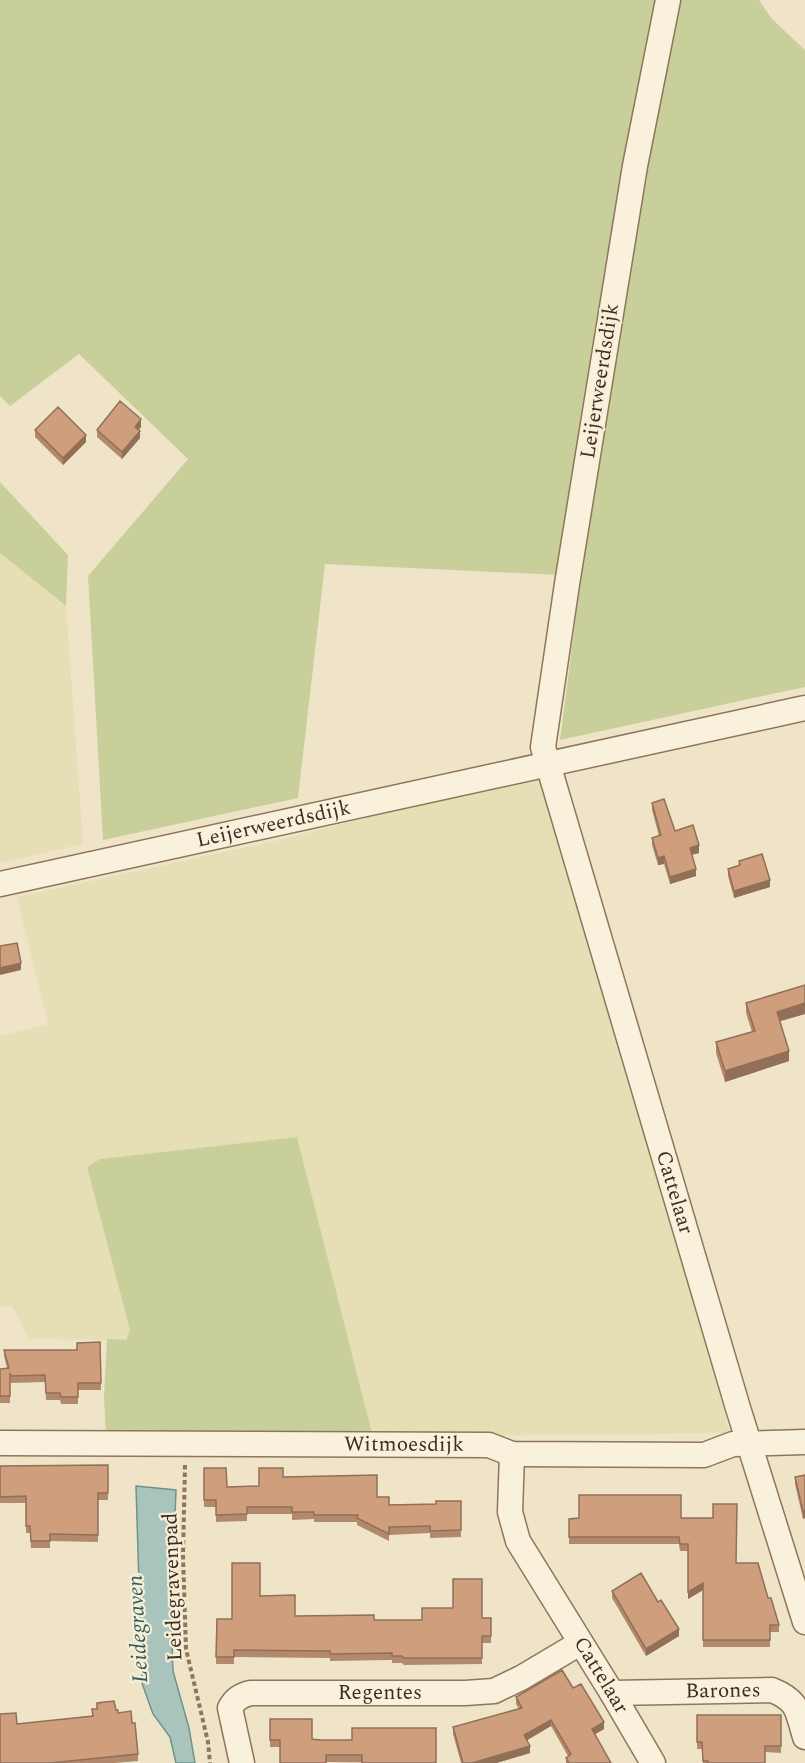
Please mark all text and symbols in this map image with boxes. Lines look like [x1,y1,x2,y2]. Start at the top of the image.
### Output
street label: Leijerweerdsdijk [572,301,628,461]
street label: Leijerweerdsdijk [193,792,354,857]
street label: Cattelaar [647,1147,702,1238]
street label: Witmoesdijk [344,1428,464,1461]
street label: Leidegravenpad [154,1512,192,1662]
water label: Leidegraven [119,1574,157,1684]
street label: Cattelaar [565,1630,637,1720]
street label: Barones [685,1674,761,1708]
street label: Regentes [338,1677,422,1709]

